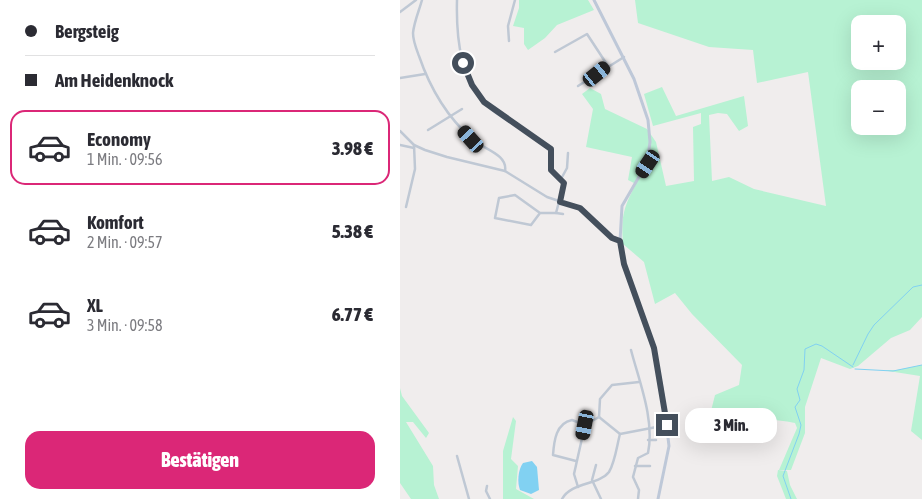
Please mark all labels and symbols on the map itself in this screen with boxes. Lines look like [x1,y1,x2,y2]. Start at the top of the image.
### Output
route start [452,52,474,74]
car [580,59,613,89]
car [455,123,486,155]
car [633,147,662,181]
callout: 3 Min. [684,408,777,442]
car [574,409,595,441]
route end [656,414,678,436]

